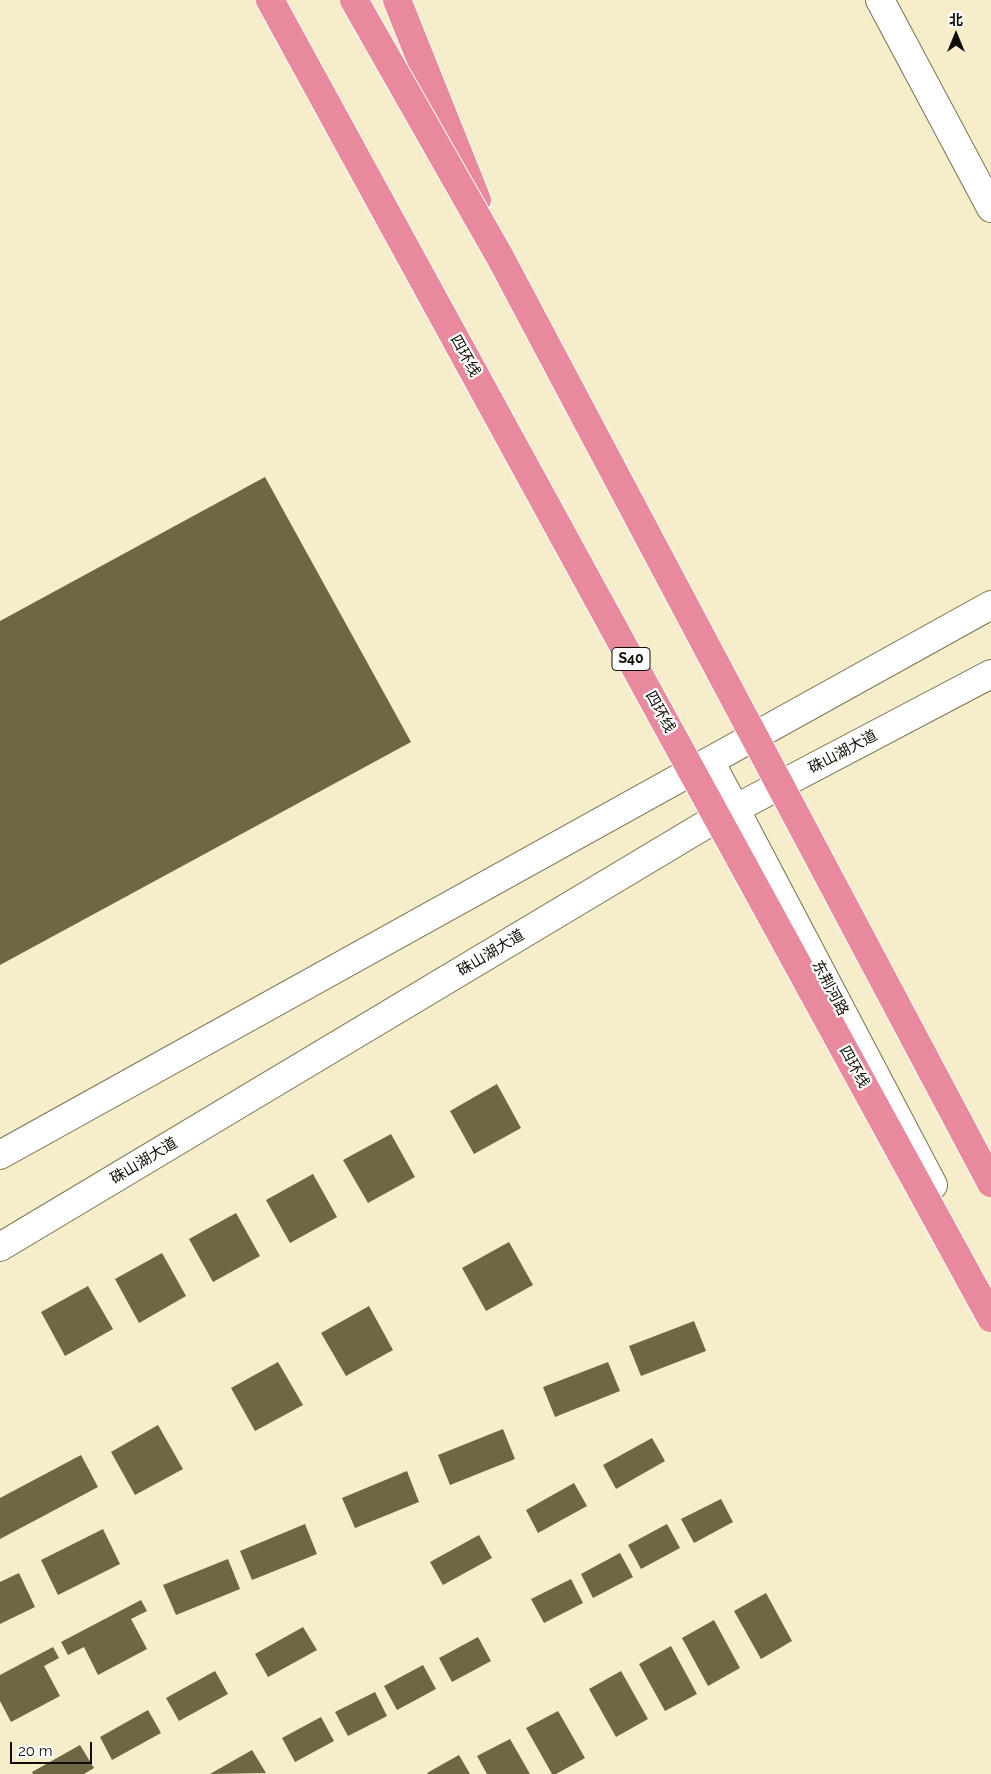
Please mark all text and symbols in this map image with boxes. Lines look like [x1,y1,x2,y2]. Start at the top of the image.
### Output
north arrow [931,10,981,60]
text: 北 [949,12,963,28]
street label: 四环线 [446,332,484,380]
road number: S40 [612,648,650,671]
street label: 四环线 [641,688,679,736]
street label: 硃山湖大道 [806,726,880,778]
street label: 硃山湖大道 [454,926,528,980]
street label: 东荆河路 [808,957,852,1019]
street label: 四环线 [835,1043,873,1091]
street label: 硃山湖大道 [107,1134,181,1188]
scale bar [12,1732,95,1764]
text: 20 m [18,1742,53,1760]

